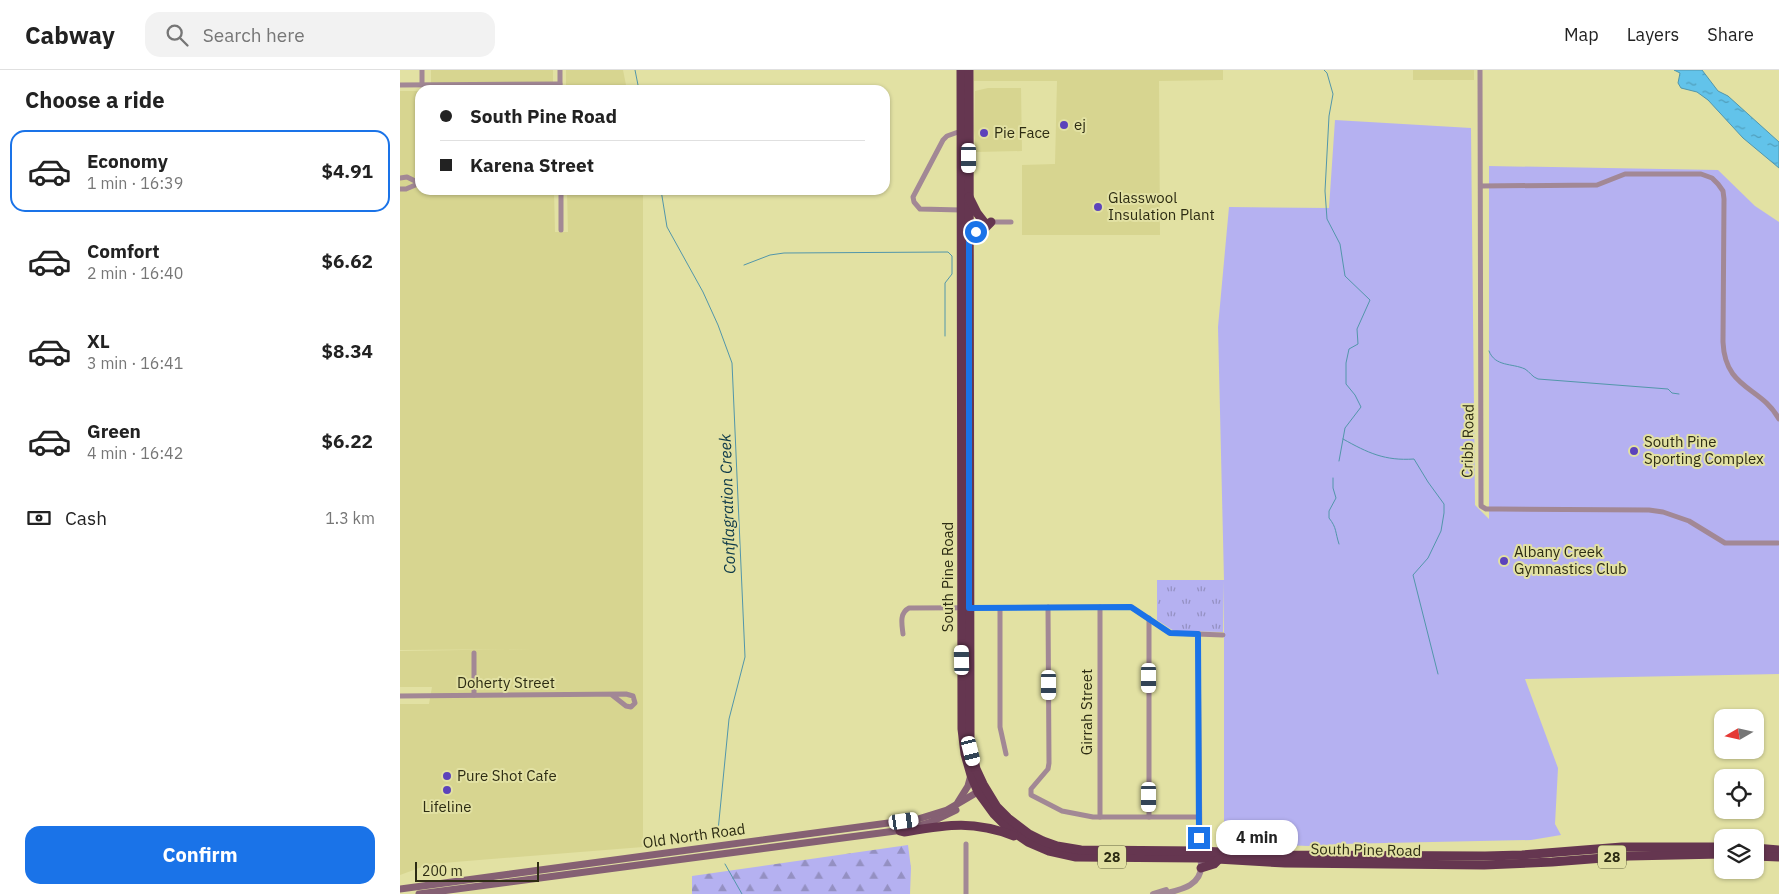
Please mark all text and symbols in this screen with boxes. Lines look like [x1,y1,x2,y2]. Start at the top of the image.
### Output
search box [145,12,495,57]
text: Cabway [25,19,115,51]
icon: search [163,21,191,49]
text: Search here [203,23,305,47]
text: Map [1564,23,1599,46]
text: Layers [1627,23,1679,46]
text: Share [1707,23,1754,46]
text: Choose a ride [25,85,165,114]
text: South Pine Road [470,104,617,128]
place label: ej [1074,115,1086,134]
marker: ej [1058,119,1070,131]
place label: Pie Face [994,123,1050,142]
marker: Pie Face [978,127,990,139]
car [961,143,976,173]
icon: car [27,149,72,194]
text: Economy [87,149,168,173]
text: Karena Street [470,153,594,177]
text: $4.91 [321,159,373,183]
text: 1 min · 16:39 [87,173,183,193]
place label: Glasswool Insulation Plant [1108,188,1215,224]
marker: Glasswool Insulation Plant [1092,201,1104,213]
route start [965,221,987,243]
icon: car [27,239,72,284]
text: Comfort [87,239,160,263]
text: $6.62 [321,249,373,273]
text: 2 min · 16:40 [87,263,183,283]
icon: car [27,329,72,374]
text: XL [87,329,110,353]
text: $8.34 [321,339,373,363]
text: 3 min · 16:41 [87,353,183,373]
street label: Cribb Road [1457,404,1478,478]
icon: car [27,419,72,464]
text: Green [87,419,141,443]
text: $6.22 [321,429,373,453]
place label: South Pine Sporting Complex [1644,432,1764,468]
water label: Conflagration Creek [715,433,739,574]
text: 4 min · 16:42 [87,443,183,463]
marker: South Pine Sporting Complex [1628,445,1640,457]
icon: cash [25,504,53,532]
text: Cash [65,506,107,530]
text: 1.3 km [325,508,375,528]
street label: South Pine Road [938,522,957,632]
place label: Albany Creek Gymnastics Club [1514,542,1627,578]
marker: Albany Creek Gymnastics Club [1498,555,1510,567]
car [954,645,969,675]
car [1141,663,1156,693]
street label: Girrah Street [1077,669,1096,755]
car [1041,670,1056,700]
street label: Doherty Street [457,673,555,692]
north arrow [1714,709,1764,759]
map controls [1714,709,1764,879]
car [960,735,981,767]
place label: Pure Shot Cafe [457,766,557,785]
button: locate [1714,769,1764,819]
marker: Pure Shot Cafe [441,770,453,782]
car [1141,782,1156,812]
marker: Lifeline [441,784,453,796]
place label: Lifeline [423,797,471,816]
car [888,811,919,831]
street label: Old North Road [641,819,746,852]
callout: 4 min [1216,820,1299,856]
button: Confirm [25,826,375,884]
route end [1188,827,1210,849]
text: 4 min [1236,827,1278,847]
button: layers [1714,829,1764,879]
street label: South Pine Road [1311,839,1421,860]
road number: 28 [1098,846,1126,869]
road number: 28 [1598,846,1626,869]
scale bar [415,859,539,882]
text: 200 m [422,862,463,880]

